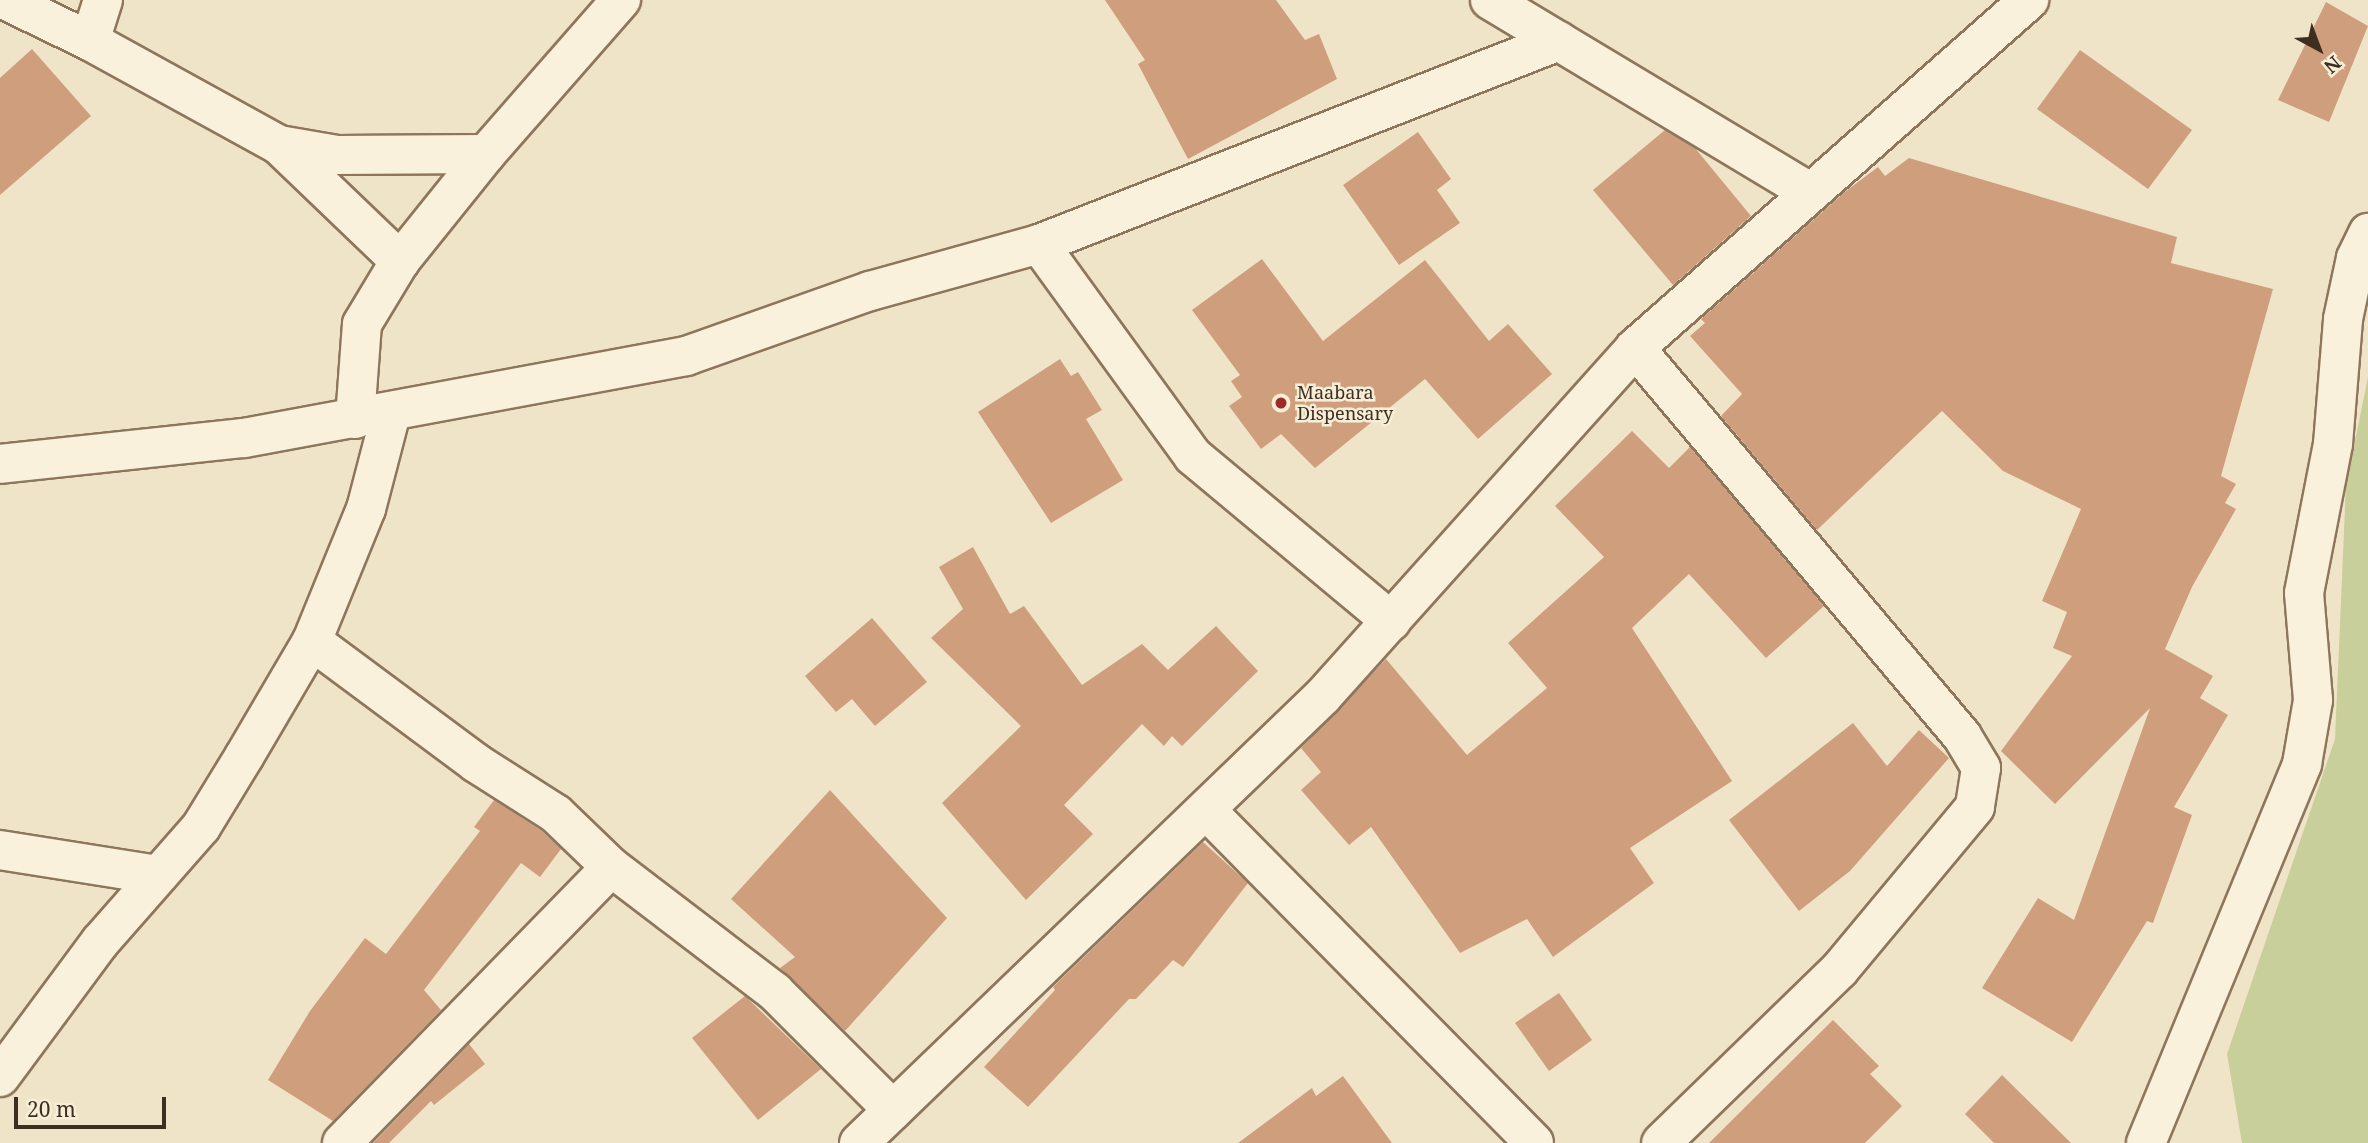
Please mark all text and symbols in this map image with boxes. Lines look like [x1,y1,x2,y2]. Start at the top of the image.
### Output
north arrow [2284,14,2354,84]
text: N [2319,50,2347,80]
place label: Maabara Dispensary [1297,382,1393,424]
marker: Maabara Dispensary [1271,393,1291,413]
scale bar [18,1084,170,1128]
text: 20 m [27,1095,76,1123]

